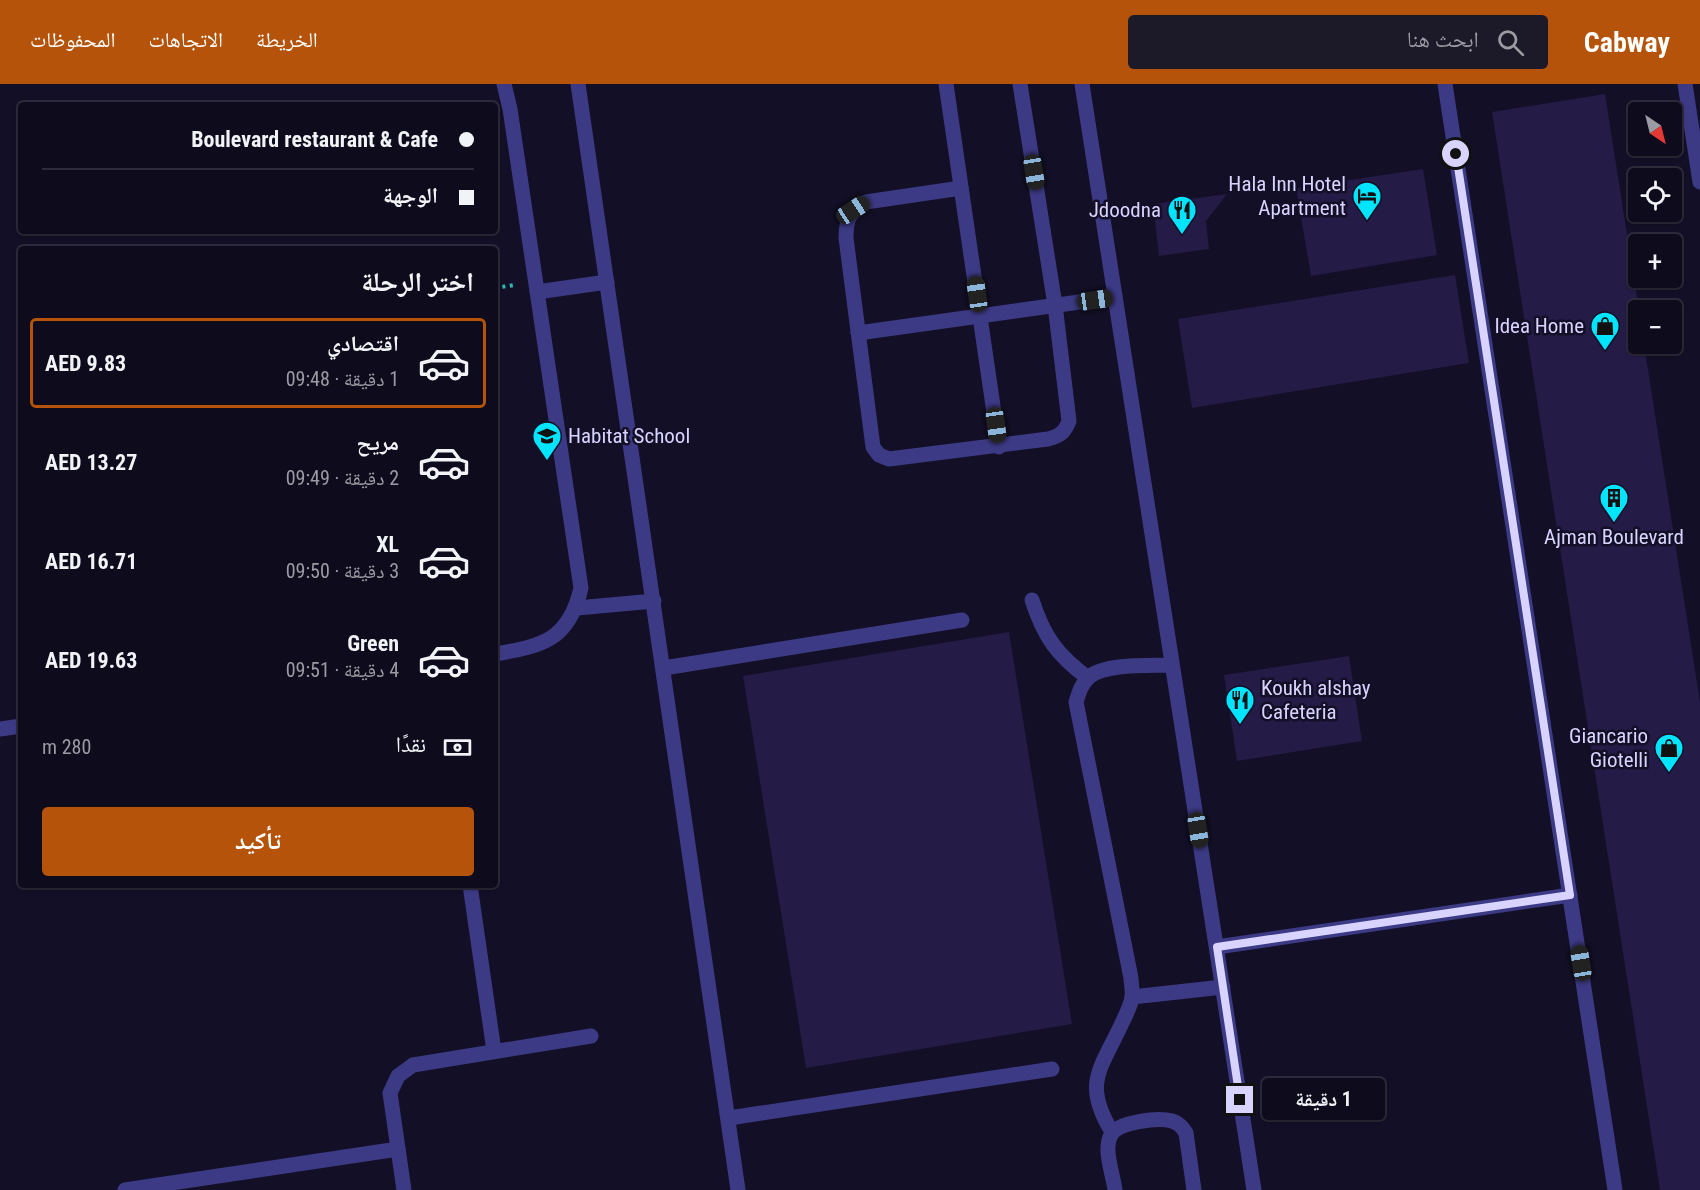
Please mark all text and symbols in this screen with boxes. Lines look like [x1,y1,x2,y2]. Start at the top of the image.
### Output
search box [1128,15,1548,69]
icon: search [1494,26,1527,59]
text: Cabway [1584,26,1670,59]
text: ابحث هنا [1407,27,1479,52]
text: المحفوظات [30,28,115,52]
text: الاتجاهات [148,28,223,52]
text: الخريطة [256,28,318,52]
north arrow [1628,102,1682,156]
map controls [1628,102,1682,354]
text: Boulevard restaurant & Cafe [191,127,438,152]
route start [1442,140,1469,167]
car [1022,153,1046,191]
button: locate [1628,168,1682,222]
place label: Hala Inn Hotel Apartment [1228,172,1346,220]
hotel icon: Hala Inn Hotel Apartment [1351,180,1383,222]
text: الوجهة [383,183,438,208]
car [833,193,873,227]
restaurant icon: Jdoodna [1166,194,1198,236]
place label: Jdoodna [1089,198,1161,222]
button: + [1628,234,1682,288]
text: اختر الرحلة [361,266,474,298]
car [966,275,988,313]
car [1076,289,1114,311]
button: − [1628,300,1682,354]
shop icon: Idea Home [1589,310,1621,352]
place label: Idea Home [1494,314,1584,338]
text: اقتصادي [327,331,399,356]
icon: car [417,336,471,390]
text: AED 9.83 [45,351,126,376]
text: 1 دقيقة · 09:48 [286,367,399,391]
car [985,406,1007,444]
school or university icon: Habitat School [531,420,563,462]
place label: Habitat School [568,424,690,448]
text: مريح [356,430,399,455]
icon: car [417,435,471,489]
text: AED 13.27 [45,450,137,475]
text: 2 دقيقة · 09:49 [286,466,399,490]
building icon: Ajman Boulevard [1598,482,1630,524]
place label: Ajman Boulevard [1544,525,1684,549]
text: XL [376,532,399,557]
icon: car [417,534,471,588]
text: AED 16.71 [45,549,137,574]
text: 3 دقيقة · 09:50 [286,559,399,583]
text: Green [347,631,399,656]
icon: car [417,633,471,687]
text: AED 19.63 [45,648,137,673]
text: 4 دقيقة · 09:51 [286,658,399,682]
place label: Koukh alshay Cafeteria [1261,676,1371,724]
restaurant icon: Koukh alshay Cafeteria [1224,684,1256,726]
place label: Giancario Giotelli [1569,724,1648,772]
icon: cash [441,731,474,764]
text: نقدًا [396,732,426,757]
shop icon: Giancario Giotelli [1653,732,1685,774]
text: 280 m [42,735,91,759]
button: تأكيد [42,807,474,876]
car [1186,811,1210,849]
car [1569,944,1593,982]
callout: 1 دقيقة [1261,1079,1384,1121]
route end [1226,1086,1253,1113]
text: 1 دقيقة [1295,1087,1352,1111]

